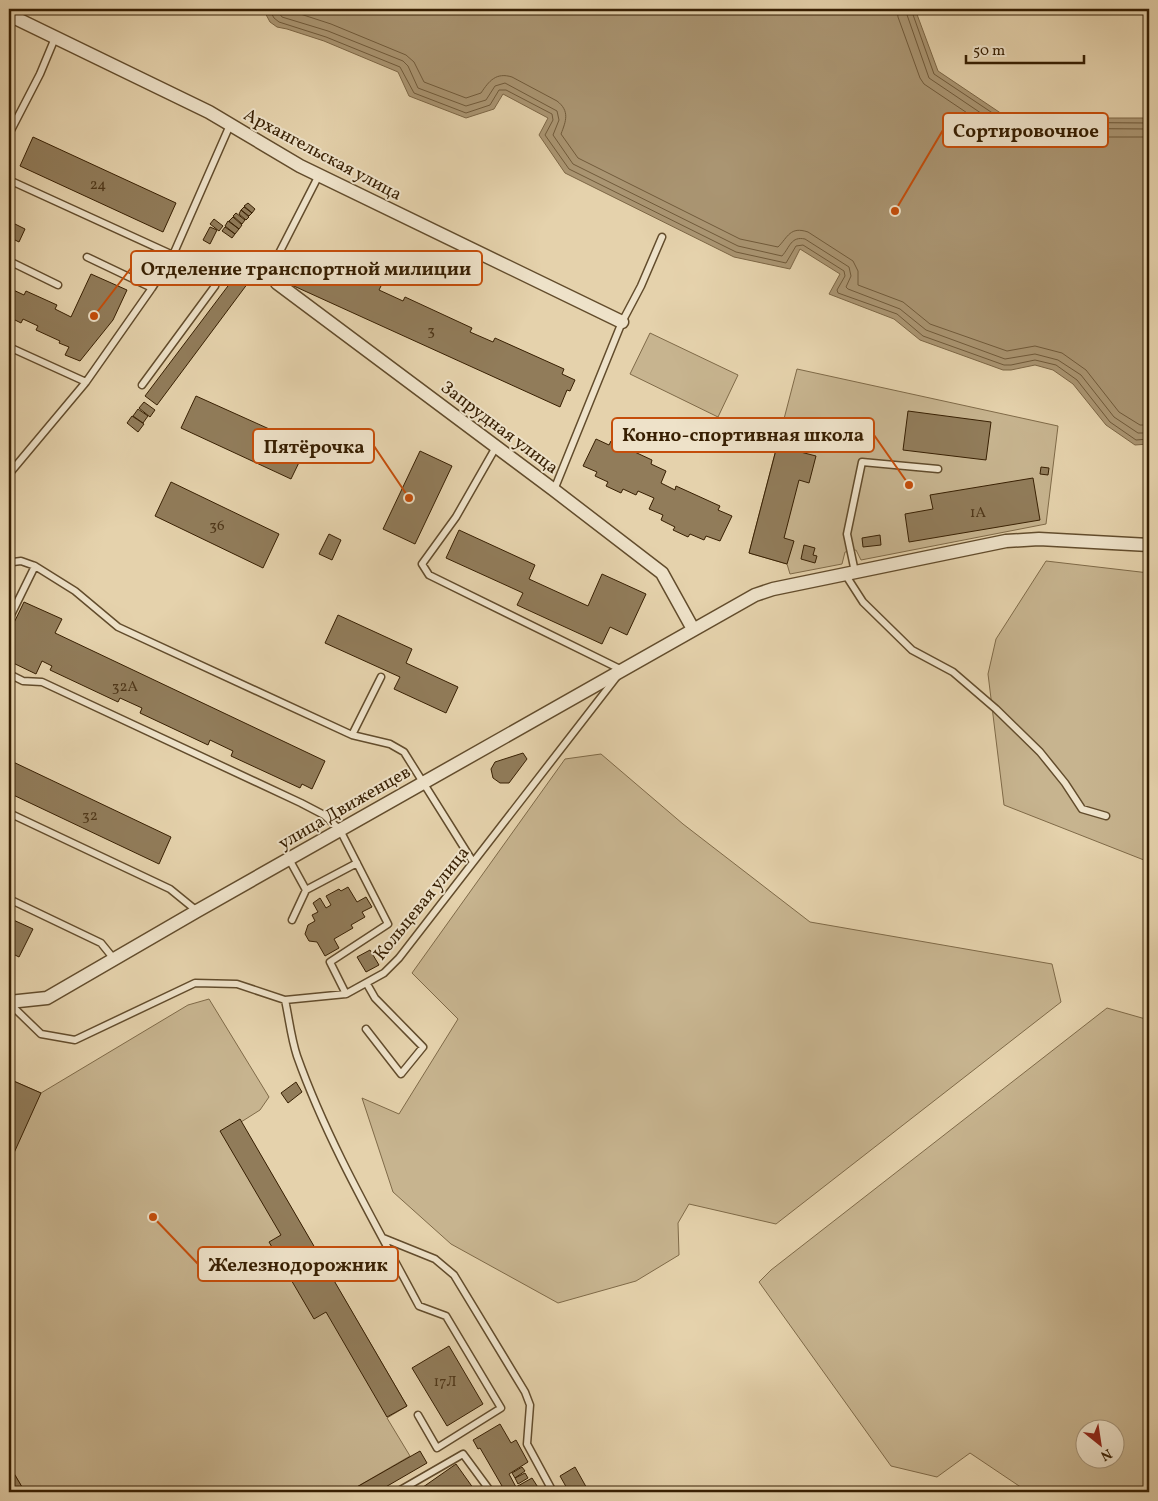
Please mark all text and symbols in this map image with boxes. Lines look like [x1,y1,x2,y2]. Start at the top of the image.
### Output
scale bar [966,32,1083,64]
text: 50 m [973,41,1005,62]
street label: Архангельская улица [239,103,406,208]
callout: Сортировочное [943,113,1108,147]
text: Сортировочное [953,119,1099,145]
house number: 24 [90,175,106,196]
callout: Отделение транспортной милиции [131,251,482,285]
text: Отделение транспортной милиции [141,257,471,283]
house number: 3 [427,321,435,342]
street label: Запрудная улица [435,376,563,481]
callout: Конно-спортивная школа [612,418,874,452]
text: Конно-спортивная школа [622,423,864,449]
callout: Пятёрочка [253,429,374,463]
text: Пятёрочка [263,435,365,461]
house number: 1А [970,503,987,524]
house number: 36 [209,516,225,537]
house number: 32А [112,677,139,698]
street label: улица Движенцев [274,760,416,856]
house number: 32 [82,806,98,827]
street label: Кольцевая улица [368,842,476,966]
callout: Железнодорожник [198,1247,398,1281]
text: Железнодорожник [208,1253,388,1279]
house number: 17Л [433,1372,457,1393]
north arrow [1076,1418,1126,1468]
text: N [1097,1443,1115,1465]

